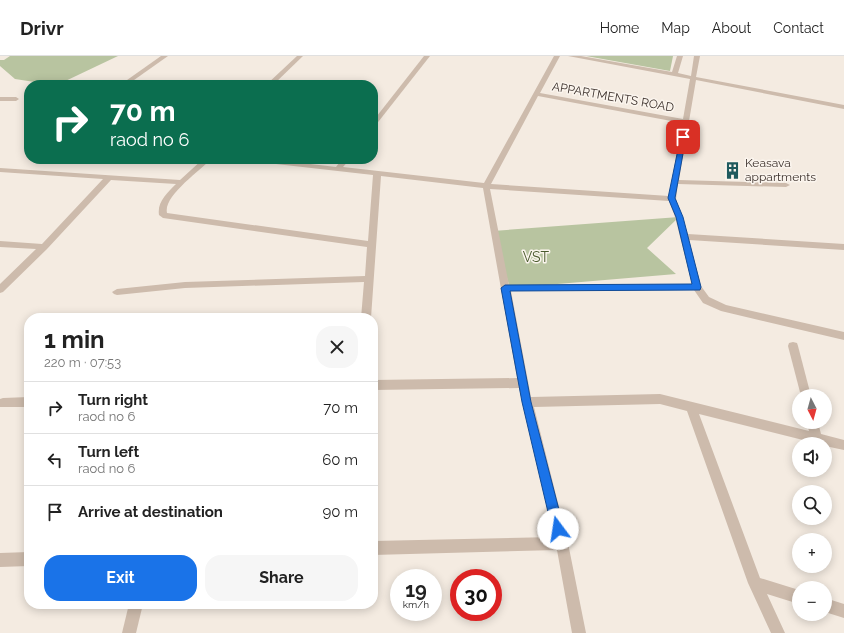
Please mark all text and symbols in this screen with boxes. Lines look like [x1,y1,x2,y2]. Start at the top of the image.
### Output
text: Drivr [20,17,64,39]
text: Home [600,20,639,36]
text: Map [661,20,690,36]
text: About [712,20,751,36]
text: Contact [773,20,824,36]
street label: APPARTMENTS ROAD [551,79,675,115]
text: 70 m [110,95,176,128]
icon: right [44,96,96,148]
pin [666,120,700,154]
icon: arrive [672,126,694,148]
text: raod no 6 [110,129,189,150]
place label: Keasava appartments [745,156,816,184]
building icon: Keasava appartments [722,160,742,180]
park label: VST [523,249,550,265]
text: 1 min [44,325,105,354]
button: close [316,326,358,368]
text: 220 m · 07:53 [44,355,121,370]
north arrow [792,389,832,429]
map controls [792,389,832,621]
text: Turn right [78,391,148,409]
icon: right [44,397,66,419]
text: 70 m [323,399,358,417]
text: raod no 6 [78,409,135,424]
button: sound [792,437,832,477]
text: Turn left [78,443,139,461]
icon: left [44,449,66,471]
text: 60 m [322,451,358,469]
text: raod no 6 [78,461,135,476]
button: search [792,485,832,525]
icon: arrive [44,501,66,523]
text: Arrive at destination [78,503,223,521]
text: 90 m [322,503,358,521]
position arrow [537,508,579,550]
button: + [792,533,832,573]
button: Exit [44,555,197,601]
button: Share [205,555,358,601]
speed limit sign: 30 [450,569,502,621]
text: 19 [405,578,427,602]
button: − [792,581,832,621]
text: km/h [403,599,429,610]

